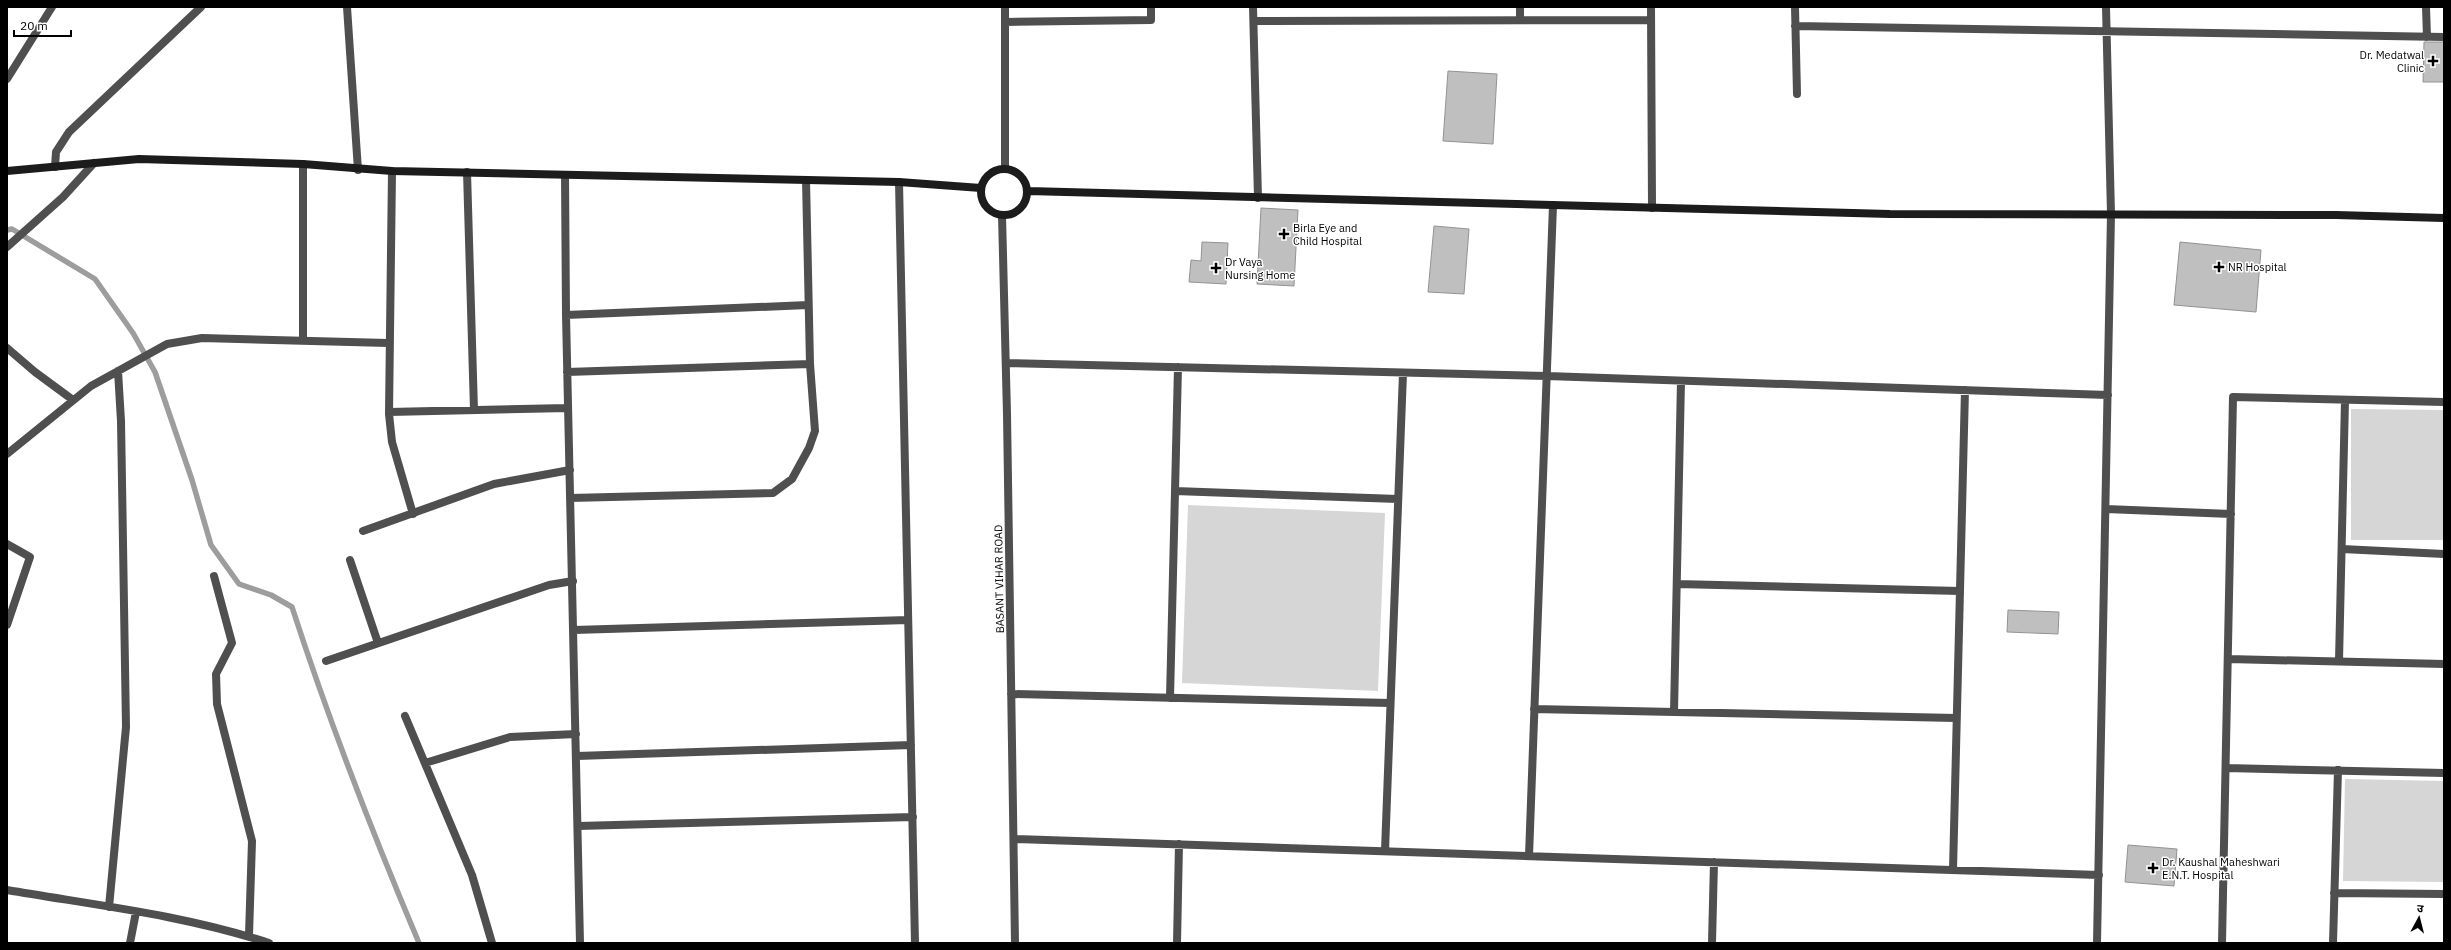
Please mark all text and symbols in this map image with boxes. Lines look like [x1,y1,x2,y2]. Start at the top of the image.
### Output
scale bar [14,12,71,38]
text: 20 m [20,18,48,33]
place label: Dr. Medatwal Clinic [2360,48,2424,75]
marker: Dr. Medatwal Clinic [2427,55,2439,67]
place label: Birla Eye and Child Hospital [1293,221,1362,248]
marker: Birla Eye and Child Hospital [1278,228,1290,240]
place label: Dr Vaya Nursing Home [1225,255,1295,282]
place label: NR Hospital [2228,260,2287,274]
marker: NR Hospital [2213,261,2225,273]
marker: Dr Vaya Nursing Home [1210,262,1222,274]
street label: BASANT VIHAR ROAD [991,524,1007,634]
place label: Dr. Kaushal Maheshwari E.N.T. Hospital [2162,855,2280,882]
marker: Dr. Kaushal Maheshwari E.N.T. Hospital [2147,862,2159,874]
north arrow [2399,898,2439,938]
text: उ [2416,901,2425,915]

